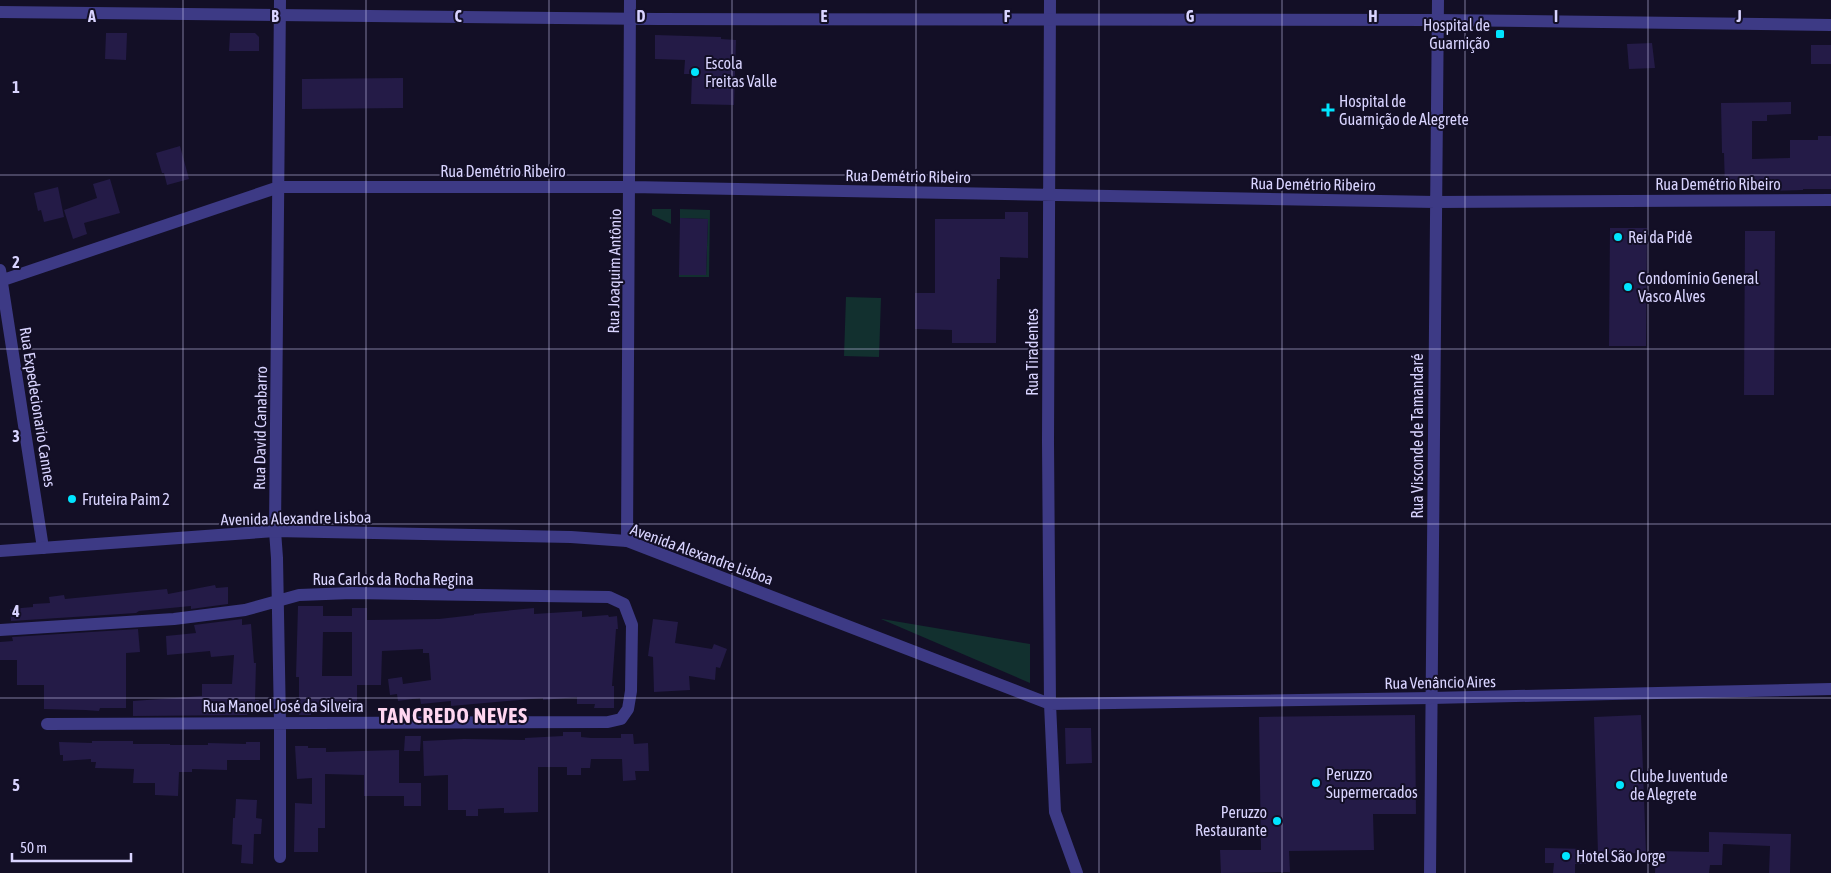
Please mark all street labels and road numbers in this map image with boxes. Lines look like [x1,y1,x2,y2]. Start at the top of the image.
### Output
street label: Rua Demétrio Ribeiro [440,162,566,180]
street label: Rua Demétrio Ribeiro [845,166,971,186]
street label: Rua Demétrio Ribeiro [1250,174,1376,194]
street label: Rua Demétrio Ribeiro [1655,175,1781,193]
street label: Rua Joaquim Antônio [604,209,625,334]
street label: Rua Tiradentes [1023,308,1041,396]
street label: Rua Expedecionario Cannes [15,326,60,489]
street label: Rua Visconde de Tamandaré [1408,354,1426,518]
street label: Rua David Canabarro [250,366,270,490]
street label: Avenida Alexandre Lisboa [220,508,372,528]
street label: Avenida Alexandre Lisboa [628,520,776,588]
street label: Rua Carlos da Rocha Regina [312,570,474,589]
street label: Rua Venâncio Aires [1384,672,1496,692]
street label: Rua Manoel José da Silveira [202,697,364,715]

